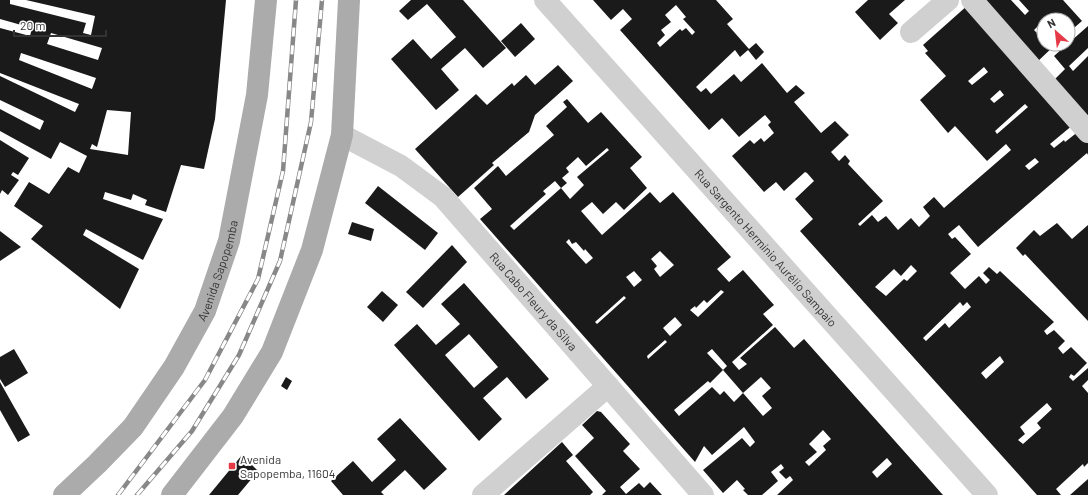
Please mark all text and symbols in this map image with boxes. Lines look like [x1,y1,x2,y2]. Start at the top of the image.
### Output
scale bar [14,12,106,38]
north arrow [1036,12,1076,52]
text: N [1045,15,1057,30]
text: 20 m [20,18,46,32]
street label: Rua Sargento Hermínio Aurélio Sampaio [692,166,840,329]
street label: Avenida Sapopemba [194,219,240,323]
street label: Rua Cabo Fleury da Silva [487,249,580,353]
place label: Avenida Sapopemba, 11604 [240,452,335,480]
marker: Avenida Sapopemba, 11604 [227,461,237,471]

